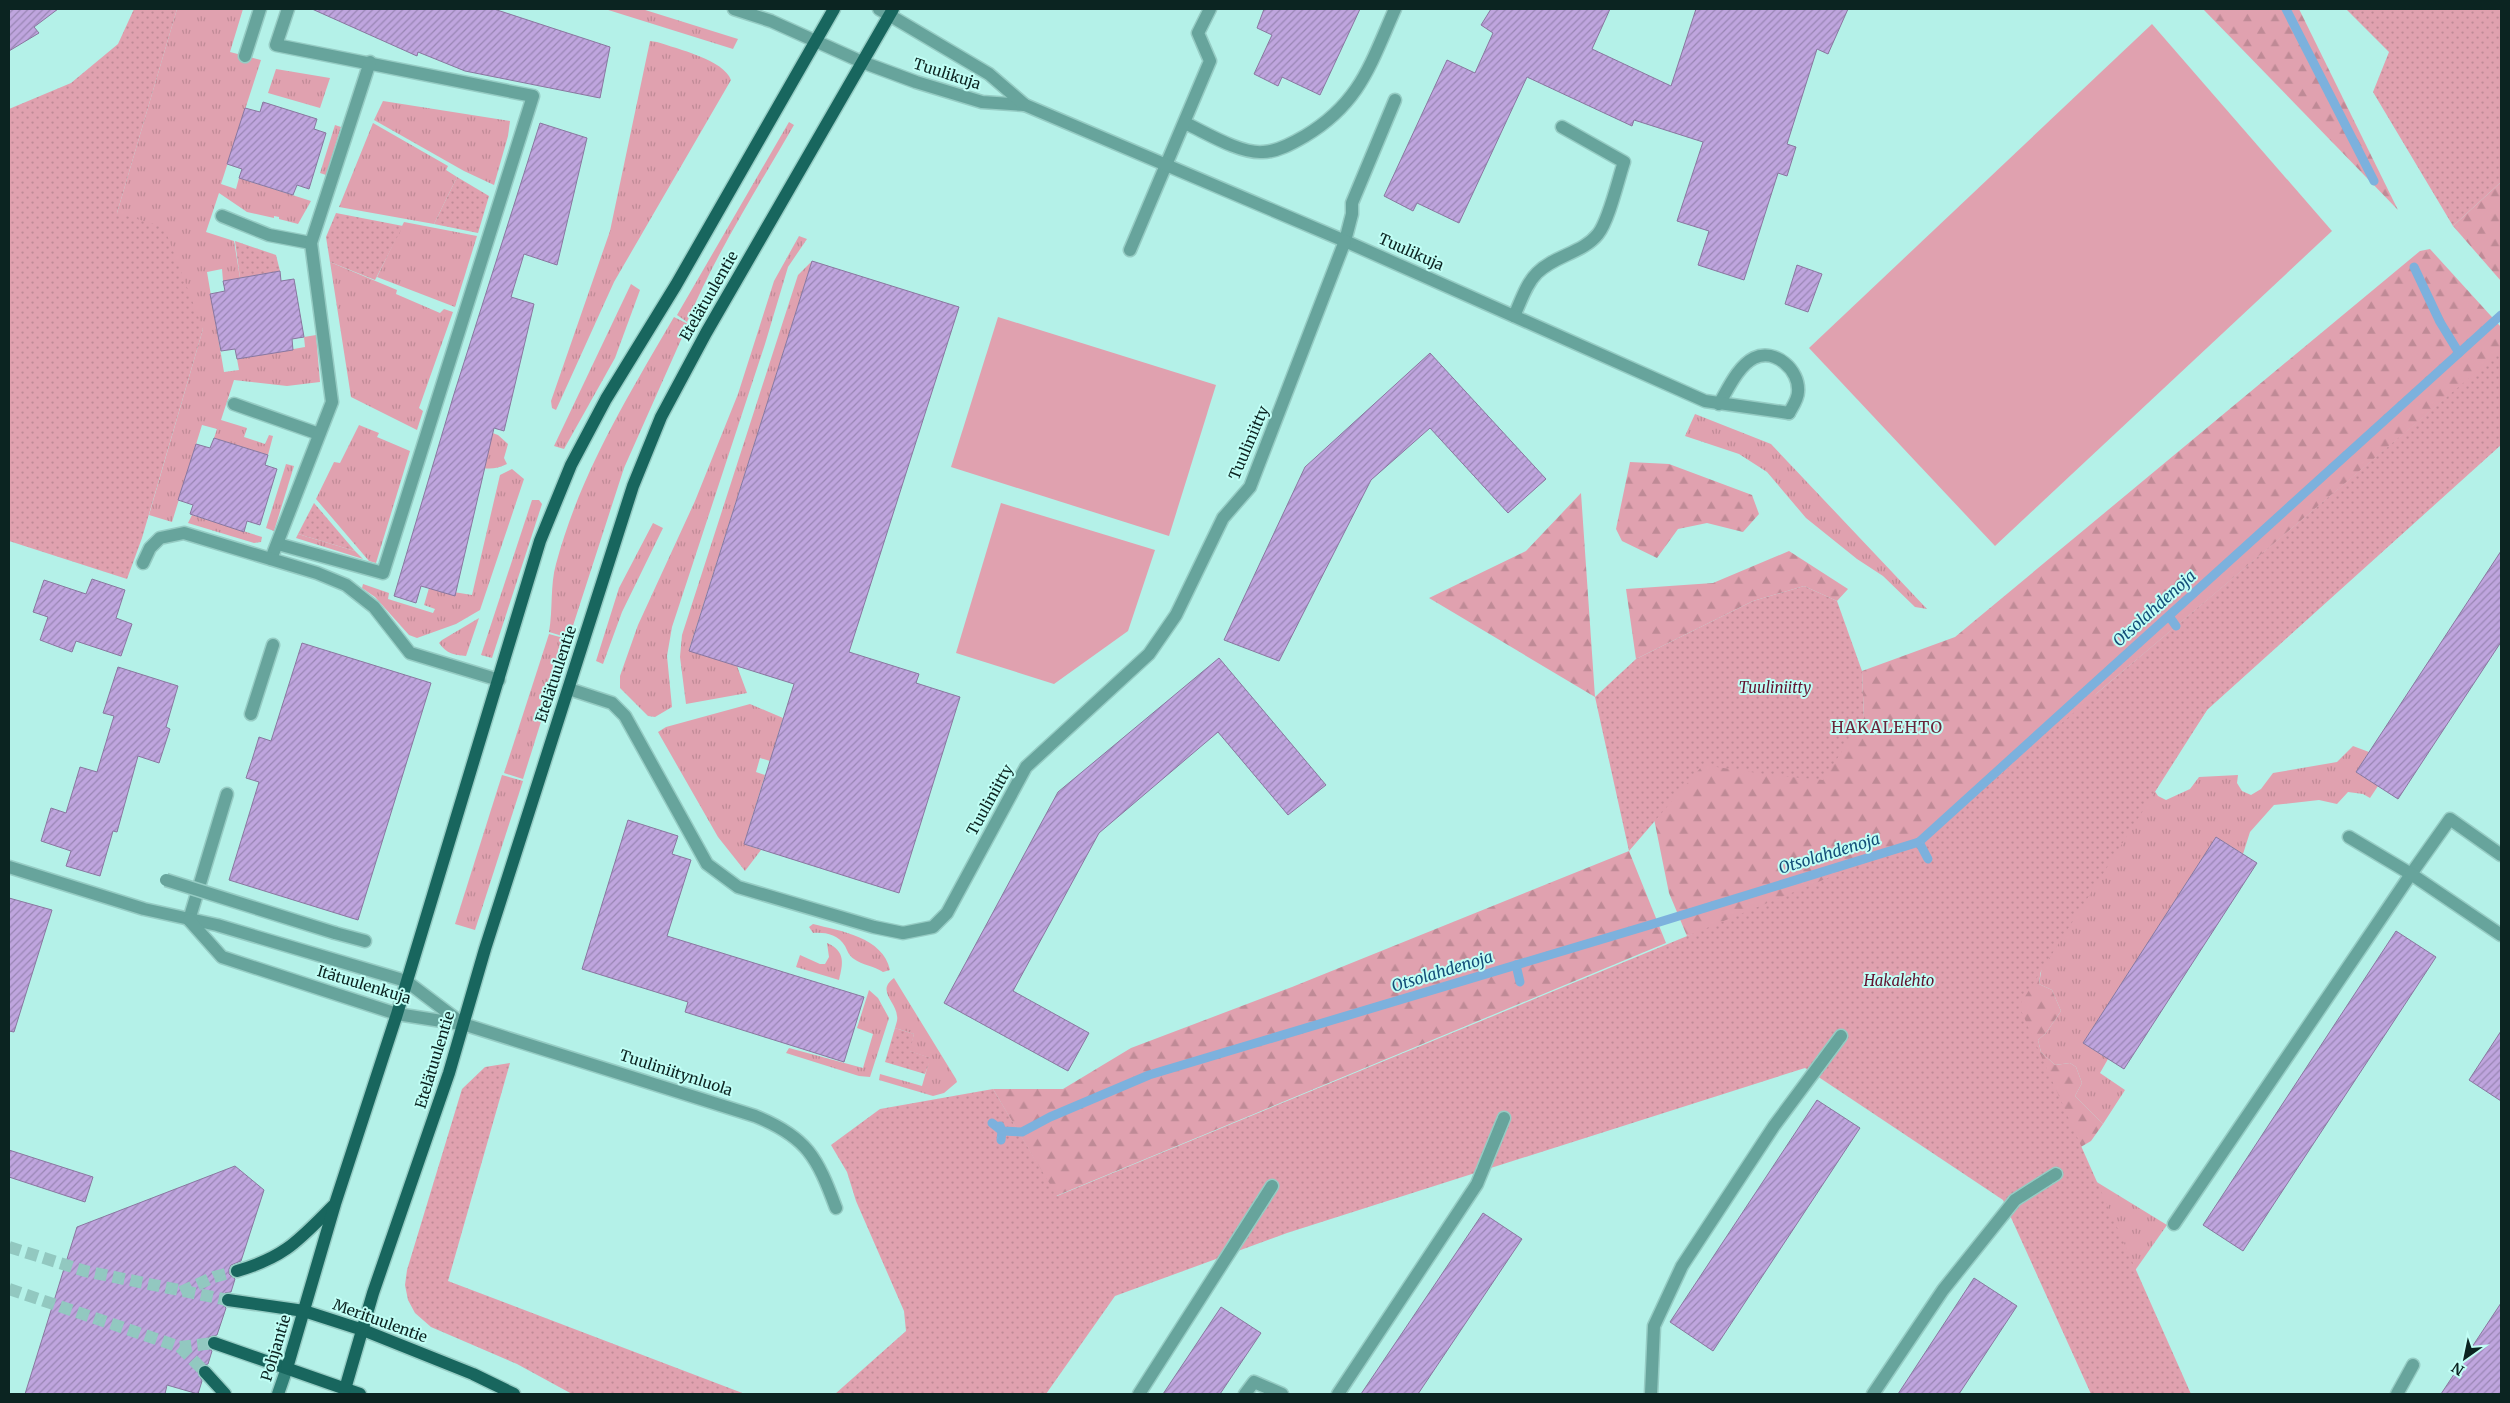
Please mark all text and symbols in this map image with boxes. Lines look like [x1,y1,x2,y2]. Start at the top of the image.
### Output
street label: Tuulikuja [911,54,983,93]
street label: Tuulikuja [1376,229,1447,274]
street label: Etelätuulentie [675,247,742,344]
street label: Tuuliniitty [1224,403,1273,483]
water label: Otsolahdenoja [2108,565,2200,651]
street label: Etelätuulentie [531,623,580,725]
park label: Tuuliniitty [1739,678,1811,697]
district label: HAKALEHTO [1831,717,1943,737]
street label: Tuuliniitty [962,761,1017,839]
water label: Otsolahdenoja [1776,828,1882,878]
water label: Otsolahdenoja [1389,946,1495,996]
street label: Itätuulenkuja [315,961,413,1008]
park label: Hakalehto [1863,971,1934,990]
street label: Etelätuulentie [411,1009,458,1111]
street label: Tuuliniitynluola [617,1045,735,1100]
street label: Merituulentie [330,1295,430,1346]
street label: Pohjantie [256,1312,295,1383]
north arrow [2440,1333,2490,1383]
text: N [2448,1358,2467,1379]

